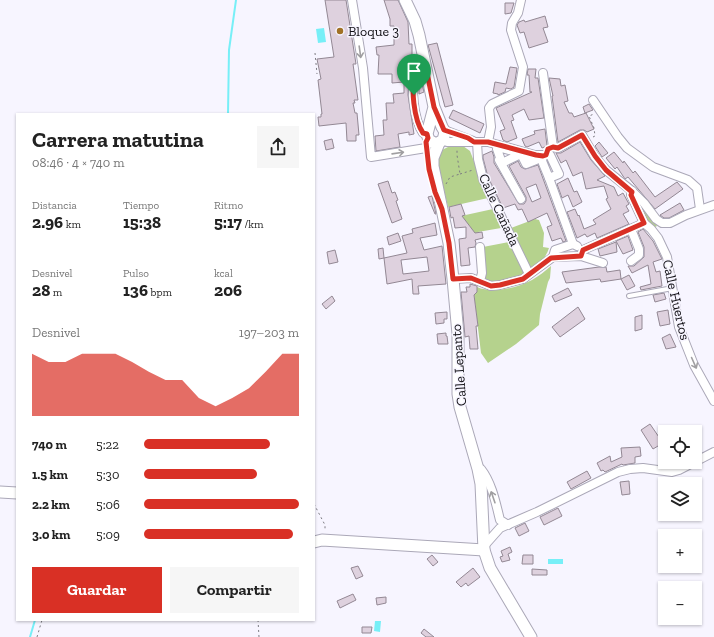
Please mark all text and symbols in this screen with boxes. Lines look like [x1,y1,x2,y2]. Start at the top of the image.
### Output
place label: Bloque 3 [348,23,399,40]
marker: Bloque 3 [335,26,345,36]
one-way arrow [356,45,364,58]
pin [397,54,431,95]
icon: arrive [403,60,425,82]
text: Carrera matutina [32,126,204,153]
button: share [257,126,299,168]
one-way arrow [391,149,404,157]
text: 08:46 · 4 × 740 m [32,155,124,170]
street label: Calle Cañada [475,171,523,249]
text: Distancia [32,199,77,212]
text: Tiempo [123,199,159,212]
text: Ritmo [214,199,243,212]
text: 2.96 [32,212,63,232]
text: 15:38 [123,212,161,232]
text: 5:17 [214,212,242,232]
text: km [63,218,81,231]
text: /km [242,218,264,231]
street label: Calle Huertos [658,258,694,342]
text: Desnivel [32,267,73,280]
text: Pulso [123,267,149,280]
text: kcal [214,267,233,280]
text: 28 [32,280,50,300]
text: 136 [123,280,148,300]
text: 206 [214,280,242,300]
text: m [50,286,62,299]
text: bpm [148,286,172,299]
street label: Calle Lepanto [448,323,470,407]
text: Desnivel [32,325,80,340]
text: 197–203 m [239,325,299,340]
one-way arrow [690,357,698,369]
map controls [658,425,702,625]
button: locate [658,425,702,469]
text: 740 m [32,437,67,452]
text: 5:22 [96,437,119,452]
text: 1.5 km [32,467,68,482]
text: 5:30 [96,467,119,482]
button: layers [658,477,702,521]
one-way arrow [489,490,496,503]
text: 2.2 km [32,497,70,512]
text: 5:06 [96,497,120,512]
text: 3.0 km [32,527,70,542]
text: 5:09 [96,527,120,542]
button: + [658,529,702,573]
button: Guardar [32,567,162,613]
button: Compartir [170,567,299,613]
button: − [658,581,702,625]

